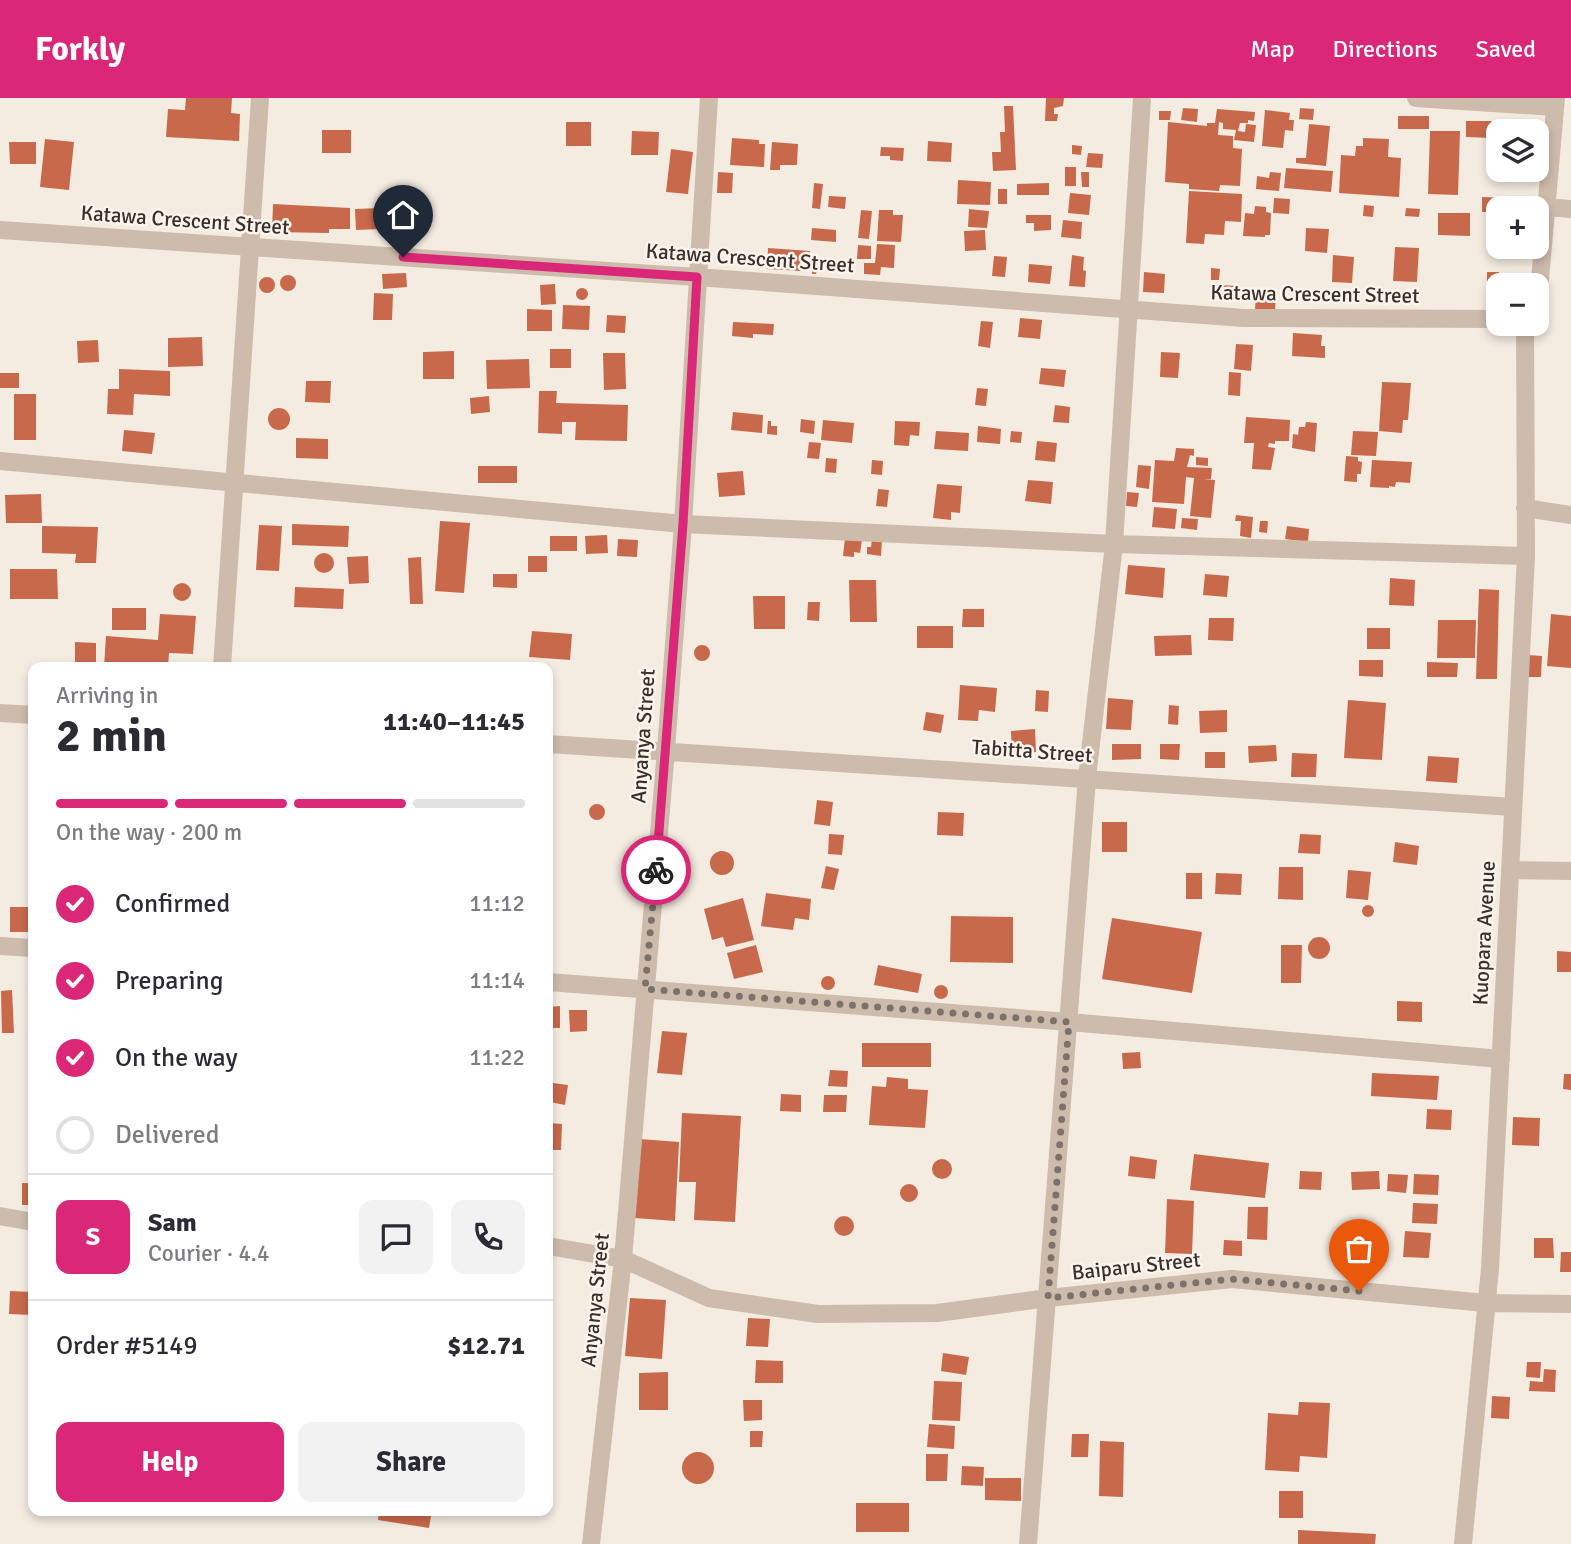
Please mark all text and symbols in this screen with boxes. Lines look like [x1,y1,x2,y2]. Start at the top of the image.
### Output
text: Forkly [35,29,125,70]
text: Map [1250,34,1295,64]
text: Directions [1333,34,1438,64]
text: Saved [1476,34,1536,64]
map controls [1486,119,1549,336]
button: layers [1486,119,1549,182]
pin [373,185,433,257]
icon: home [384,196,422,234]
button: + [1486,196,1549,259]
street label: Katawa Crescent Street [80,200,290,240]
street label: Katawa Crescent Street [645,238,855,278]
button: − [1486,273,1549,336]
street label: Katawa Crescent Street [1210,279,1420,309]
street label: Anyanya Street [625,668,661,804]
text: Arriving in [56,681,158,710]
text: 11:40–11:45 [383,706,525,738]
text: 2 min [56,708,167,764]
street label: Tabitta Street [971,734,1093,768]
text: On the way · 200 m [56,818,242,847]
courier [621,835,691,905]
icon: bike [637,851,675,889]
street label: Kuopara Avenue [1467,860,1501,1006]
icon: check [56,885,94,923]
text: Confirmed [115,888,230,920]
text: 11:12 [469,889,525,918]
icon: check [56,962,94,1000]
text: Preparing [115,965,223,997]
text: 11:14 [469,966,525,995]
icon: check [56,1039,94,1077]
text: On the way [115,1042,238,1074]
text: 11:22 [469,1043,525,1072]
text: Delivered [115,1119,220,1151]
button: chat [359,1200,433,1274]
button: phone [451,1200,525,1274]
text: Sam [148,1207,197,1239]
pin [1329,1219,1389,1291]
text: S [86,1221,100,1253]
icon: bag [1340,1230,1378,1268]
street label: Anyanya Street [575,1232,615,1368]
text: Courier · 4.4 [148,1239,269,1268]
street label: Baiparu Street [1070,1246,1202,1286]
text: Order #5149 [56,1330,197,1362]
text: $12.71 [447,1330,525,1362]
button: Help [56,1422,284,1502]
button: Share [298,1422,525,1502]

